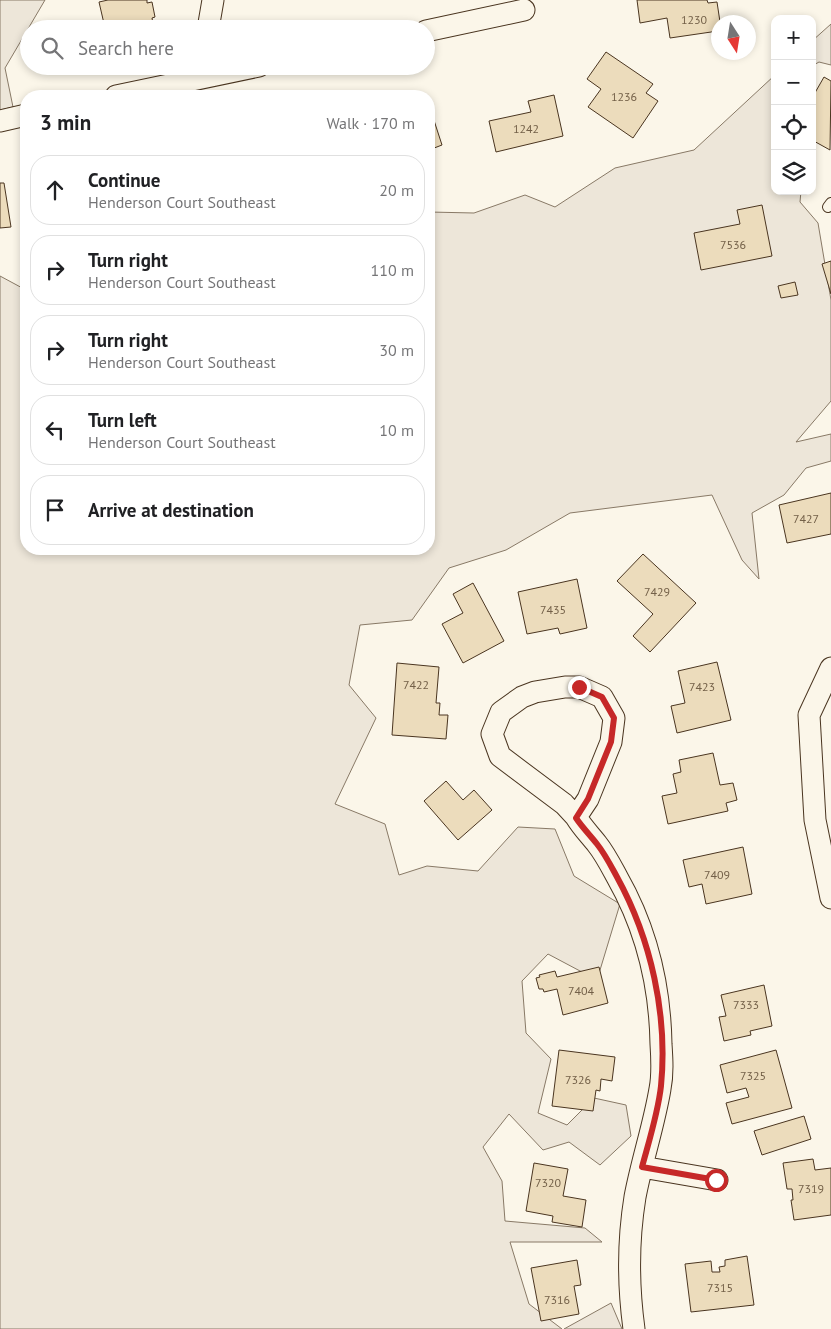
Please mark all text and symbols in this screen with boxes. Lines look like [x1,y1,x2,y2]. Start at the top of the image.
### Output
house number: 1230 [681,12,708,27]
north arrow [711,15,756,60]
map controls [771,15,816,195]
button: + [771,15,816,60]
search box [20,20,435,75]
icon: search [38,34,66,62]
text: Search here [78,36,174,60]
button: − [771,60,816,105]
house number: 1236 [611,89,637,104]
button: locate [771,105,816,150]
text: 3 min [40,109,91,136]
text: Walk · 170 m [326,113,415,133]
house number: 1242 [513,121,539,136]
button: layers [771,150,816,195]
text: Continue [88,168,160,192]
icon: ahead [41,176,69,204]
text: 20 m [379,180,414,200]
text: Henderson Court Southeast [88,192,276,212]
house number: 7536 [720,237,746,252]
text: Turn right [88,248,168,272]
icon: right [41,256,69,284]
text: 110 m [371,260,414,280]
text: Henderson Court Southeast [88,272,276,292]
text: Turn right [88,328,168,352]
icon: right [41,336,69,364]
text: 30 m [379,340,414,360]
text: Henderson Court Southeast [88,352,276,372]
text: Turn left [88,408,157,432]
icon: left [41,416,69,444]
text: 10 m [379,420,414,440]
text: Henderson Court Southeast [88,432,276,452]
icon: arrive [41,496,69,524]
text: Arrive at destination [88,498,254,522]
house number: 7427 [793,511,819,526]
house number: 7429 [644,584,670,599]
house number: 7435 [540,602,566,617]
route end [568,676,591,699]
house number: 7422 [403,677,429,692]
house number: 7423 [689,679,715,694]
house number: 7409 [704,867,730,882]
house number: 7404 [568,983,595,998]
house number: 7333 [733,997,759,1012]
house number: 7325 [740,1068,766,1083]
house number: 7326 [565,1072,591,1087]
route start [705,1169,728,1192]
house number: 7320 [535,1175,562,1190]
house number: 7319 [798,1181,824,1196]
house number: 7315 [707,1280,733,1295]
house number: 7316 [544,1292,570,1307]

